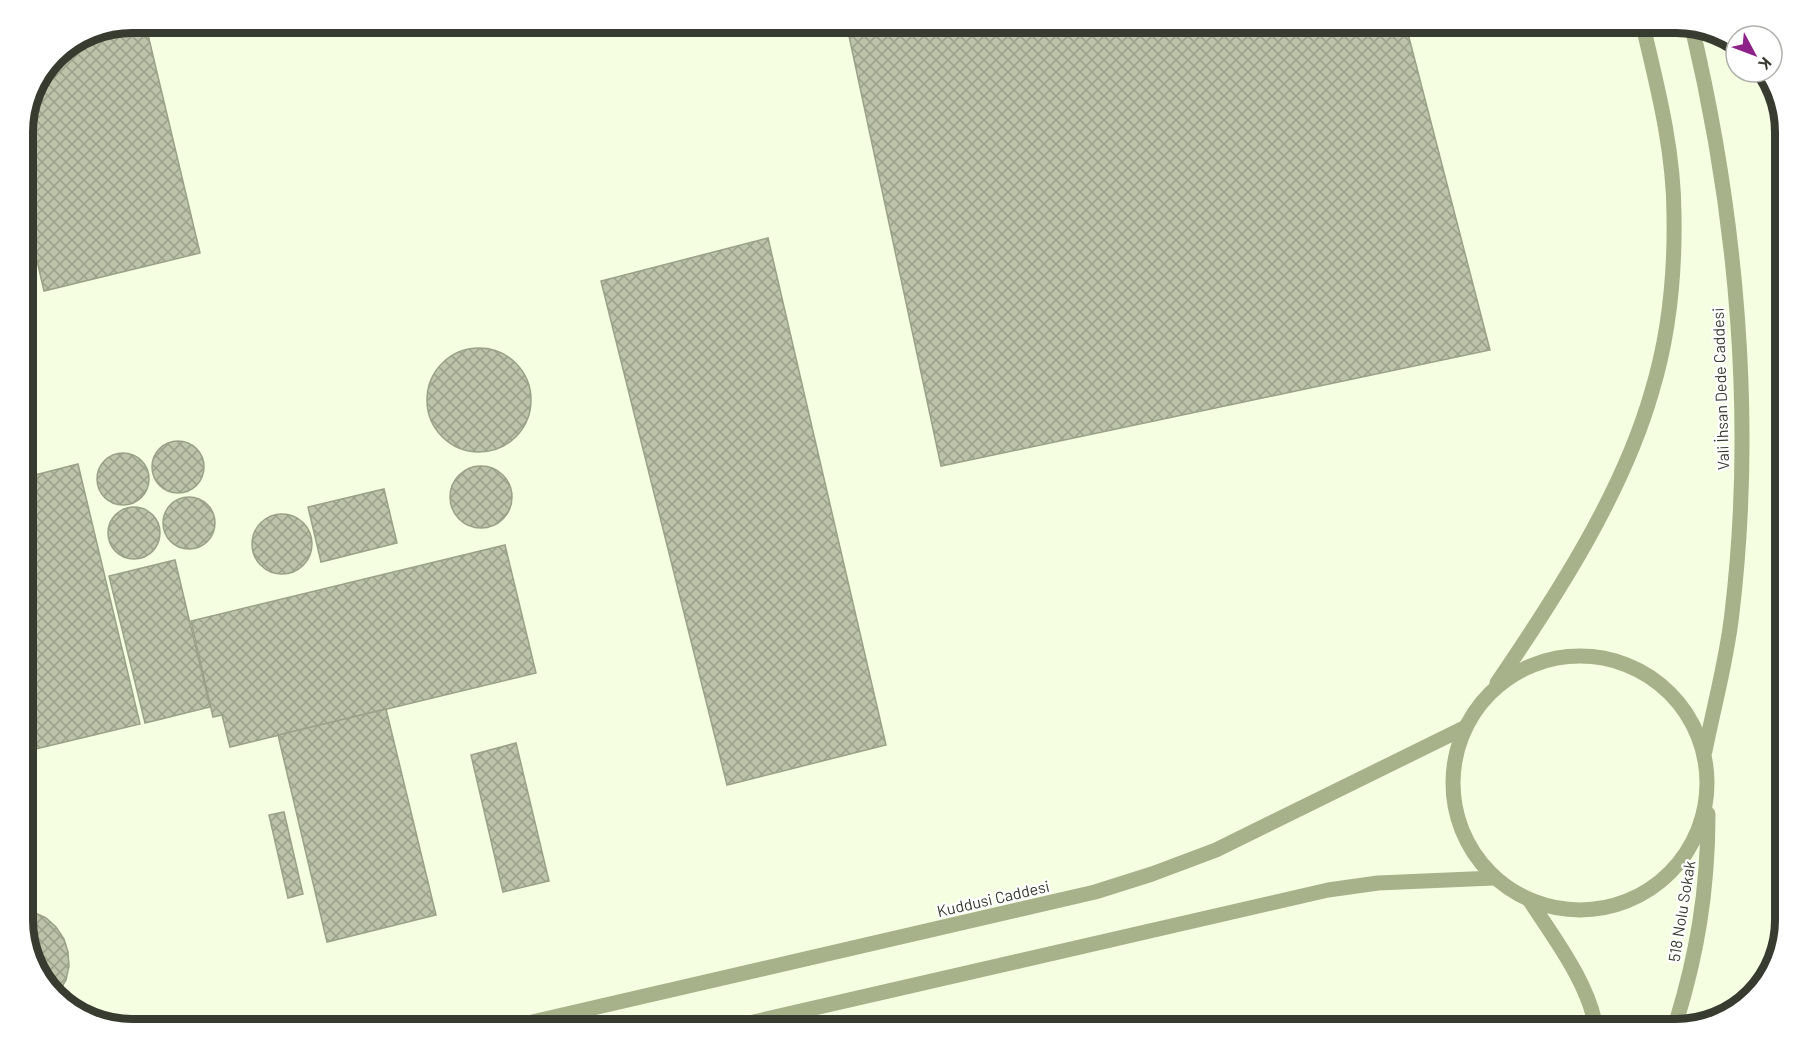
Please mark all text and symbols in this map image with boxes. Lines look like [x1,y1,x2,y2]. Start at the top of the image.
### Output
north arrow [1724,24,1784,84]
text: K [1755,54,1776,74]
street label: Vali İhsan Dede Caddesi [1708,307,1732,471]
street label: 518 Nolu Sokak [1664,859,1698,963]
street label: Kuddusi Caddesi [935,876,1051,920]

